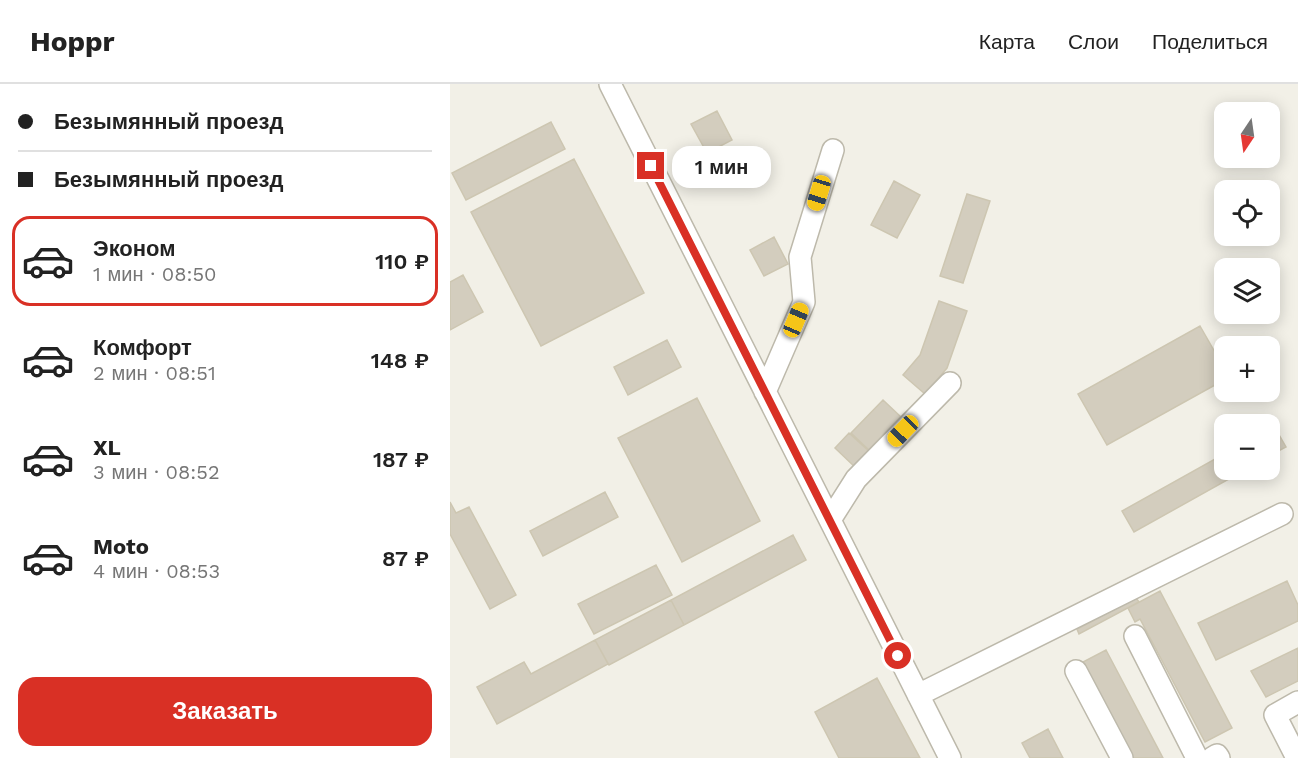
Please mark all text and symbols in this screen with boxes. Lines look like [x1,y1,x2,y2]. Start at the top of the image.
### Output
text: Hoppr [30,25,115,58]
text: Карта [979,29,1035,54]
text: Слои [1068,29,1119,54]
text: Поделиться [1152,29,1268,54]
north arrow [1214,102,1280,168]
map controls [1214,102,1280,480]
text: Безымянный проезд [54,109,283,134]
callout: 1 мин [672,145,771,187]
route end [637,152,664,179]
text: 1 мин [695,155,748,179]
text: Безымянный проезд [54,167,283,192]
car [805,173,833,213]
button: locate [1214,180,1280,246]
icon: car [21,234,75,288]
text: Эконом [93,236,176,261]
text: 110 ₽ [375,249,429,274]
button: layers [1214,258,1280,324]
text: 1 мин · 08:50 [93,262,217,286]
car [781,300,811,340]
icon: car [21,333,75,387]
text: Комфорт [93,335,192,360]
button: + [1214,336,1280,402]
text: 148 ₽ [371,348,429,373]
text: 2 мин · 08:51 [93,361,216,385]
car [884,412,922,450]
button: − [1214,414,1280,480]
icon: car [21,432,75,486]
text: XL [93,435,121,460]
text: 187 ₽ [373,447,429,472]
text: 3 мин · 08:52 [93,460,220,484]
icon: car [21,531,75,585]
text: Moto [93,534,149,559]
text: 87 ₽ [382,546,429,571]
text: 4 мин · 08:53 [93,559,220,583]
route start [884,642,911,669]
button: Заказать [18,677,432,746]

